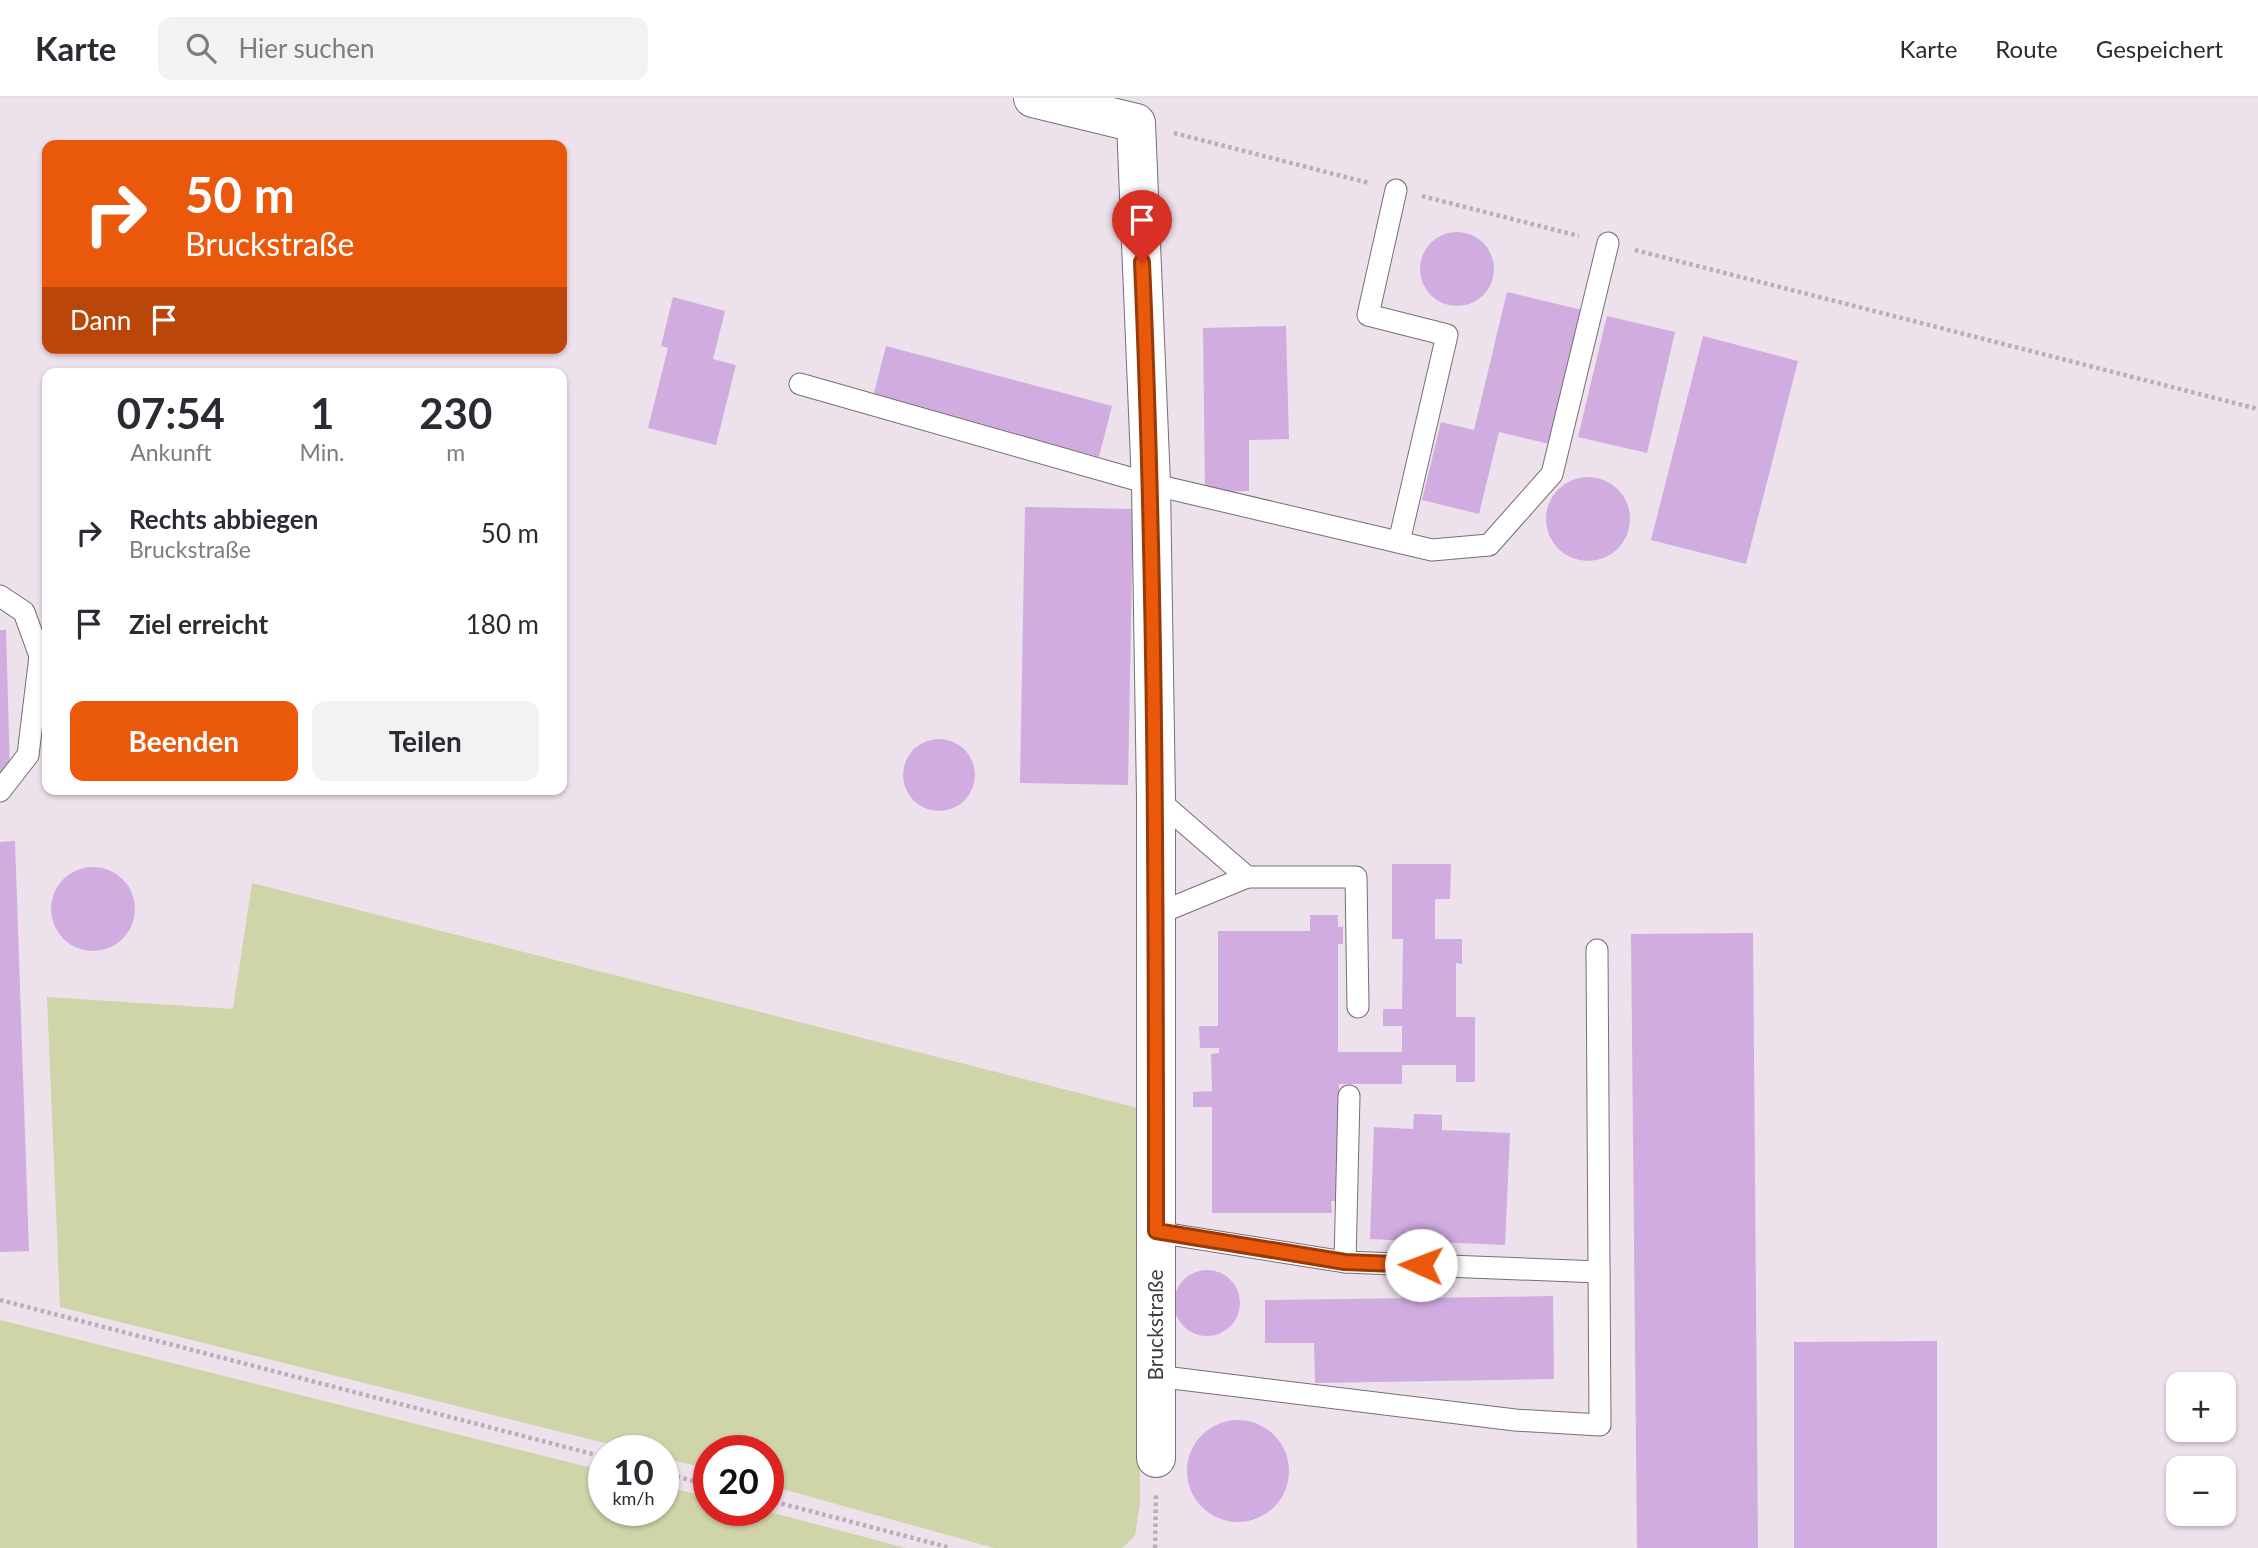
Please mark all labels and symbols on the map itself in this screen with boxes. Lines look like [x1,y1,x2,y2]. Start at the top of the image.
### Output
pin [1112,190,1172,262]
position arrow [1384,1228,1458,1302]
street label: Bruckstraße [1142,1269,1167,1381]
speed limit sign: 20 [693,1435,784,1526]

